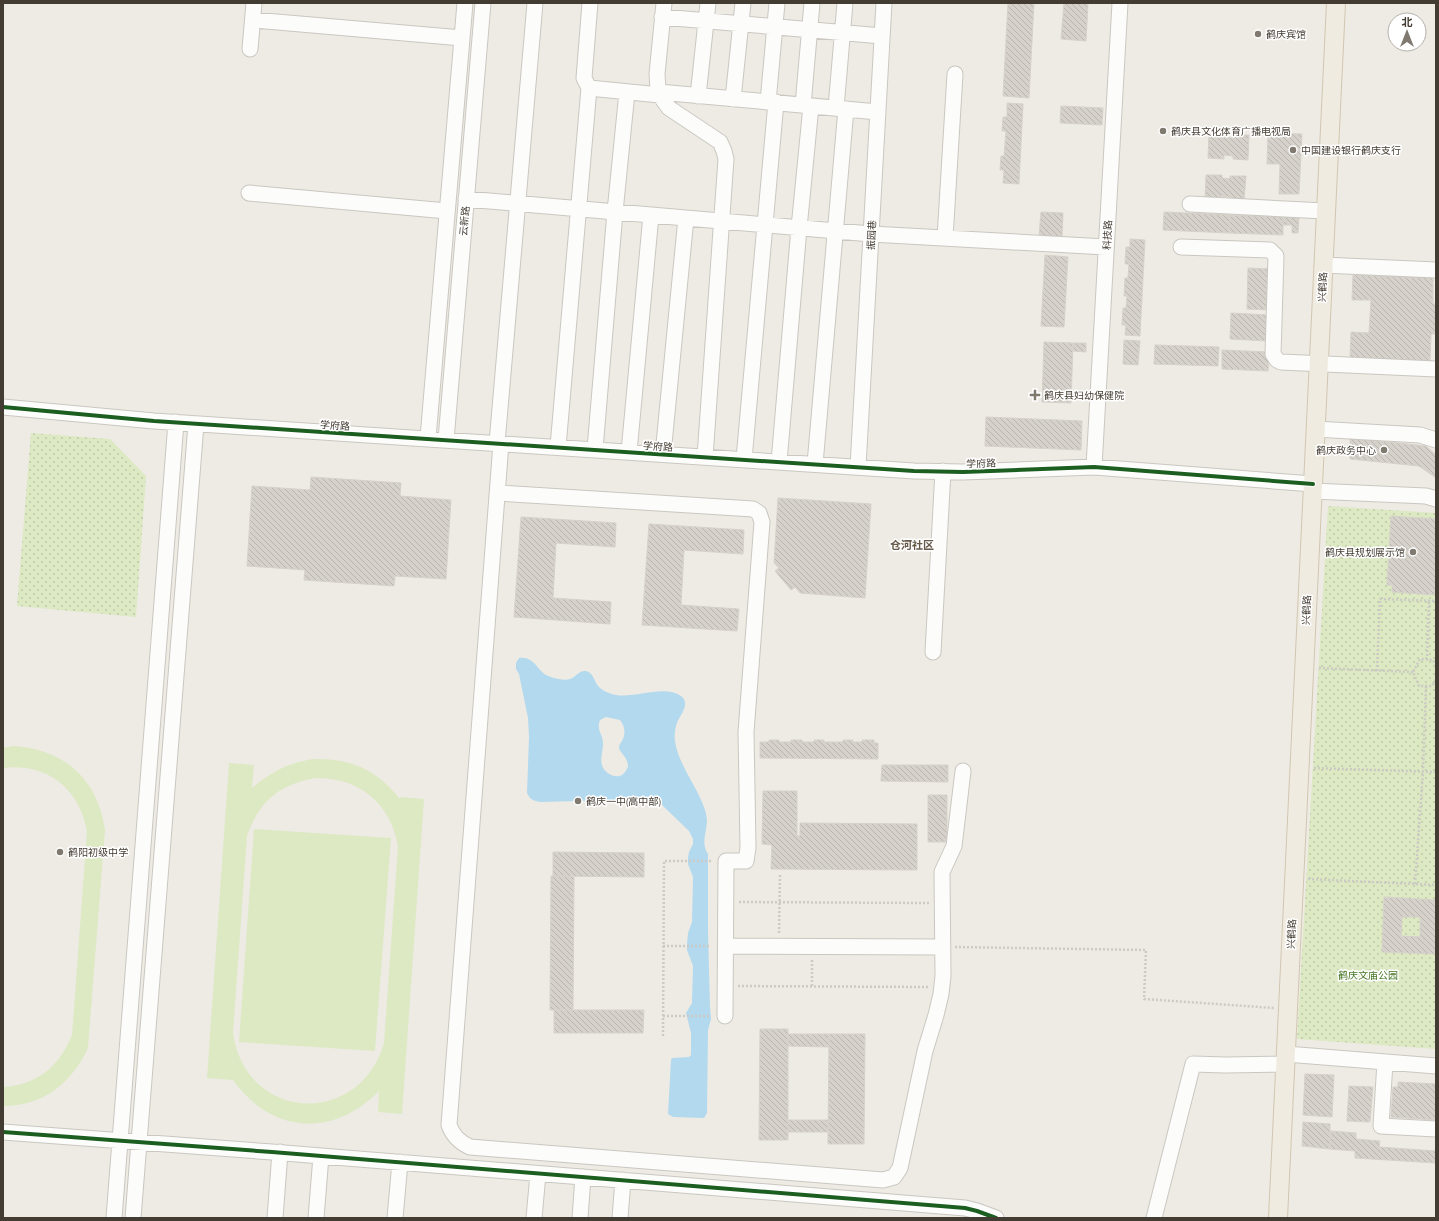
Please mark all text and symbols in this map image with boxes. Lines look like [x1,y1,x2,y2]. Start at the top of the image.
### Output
north arrow [1387,12,1427,52]
text: 北 [1402,15,1413,29]
place label: 鹤庆宾馆 [1266,28,1306,41]
marker: 鹤庆宾馆 [1253,29,1263,39]
place label: 鹤庆县文化体育广播电视局 [1171,125,1291,138]
marker: 鹤庆县文化体育广播电视局 [1158,126,1168,136]
place label: 中国建设银行鹤庆支行 [1301,144,1401,157]
marker: 中国建设银行鹤庆支行 [1288,145,1298,155]
street label: 云新路 [457,206,472,237]
street label: 振园巷 [864,220,879,250]
street label: 科技路 [1100,220,1115,250]
street label: 兴鹤路 [1315,272,1330,302]
marker: 鹤庆县妇幼保健院 [1029,389,1041,401]
place label: 鹤庆县妇幼保健院 [1044,389,1124,402]
street label: 学府路 [320,418,350,433]
street label: 学府路 [643,439,673,454]
place label: 鹤庆政务中心 [1316,444,1376,457]
marker: 鹤庆政务中心 [1379,445,1389,455]
street label: 学府路 [966,456,996,471]
district label: 仓河社区 [890,538,934,552]
place label: 鹤庆县规划展示馆 [1325,546,1405,559]
marker: 鹤庆县规划展示馆 [1408,547,1418,557]
street label: 兴鹤路 [1299,595,1314,625]
place label: 鹤庆一中(高中部) [586,795,661,808]
marker: 鹤庆一中(高中部) [573,796,583,806]
place label: 鹤阳初级中学 [68,846,128,859]
marker: 鹤阳初级中学 [55,847,65,857]
street label: 兴鹤路 [1284,919,1299,949]
park label: 鹤庆文庙公园 [1338,969,1398,982]

